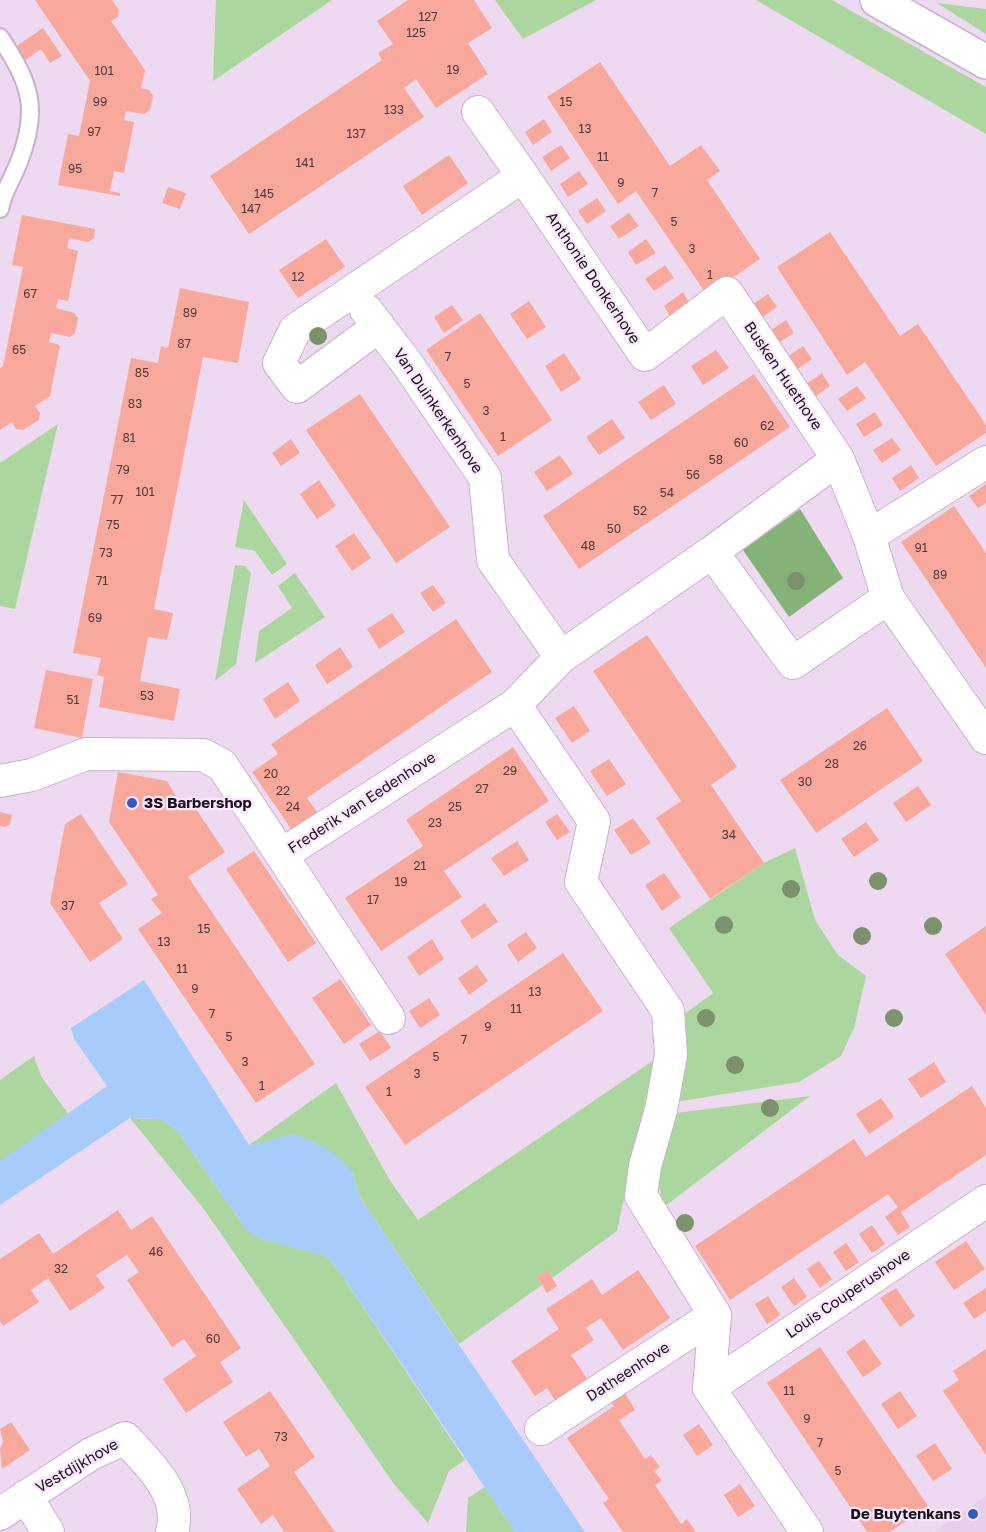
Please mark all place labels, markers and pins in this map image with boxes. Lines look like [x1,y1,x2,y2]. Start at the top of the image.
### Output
place label: 3S Barbershop [144,794,252,812]
marker: 3S Barbershop [125,796,139,810]
place label: De Buytenkans [850,1505,961,1523]
marker: De Buytenkans [966,1507,980,1521]

